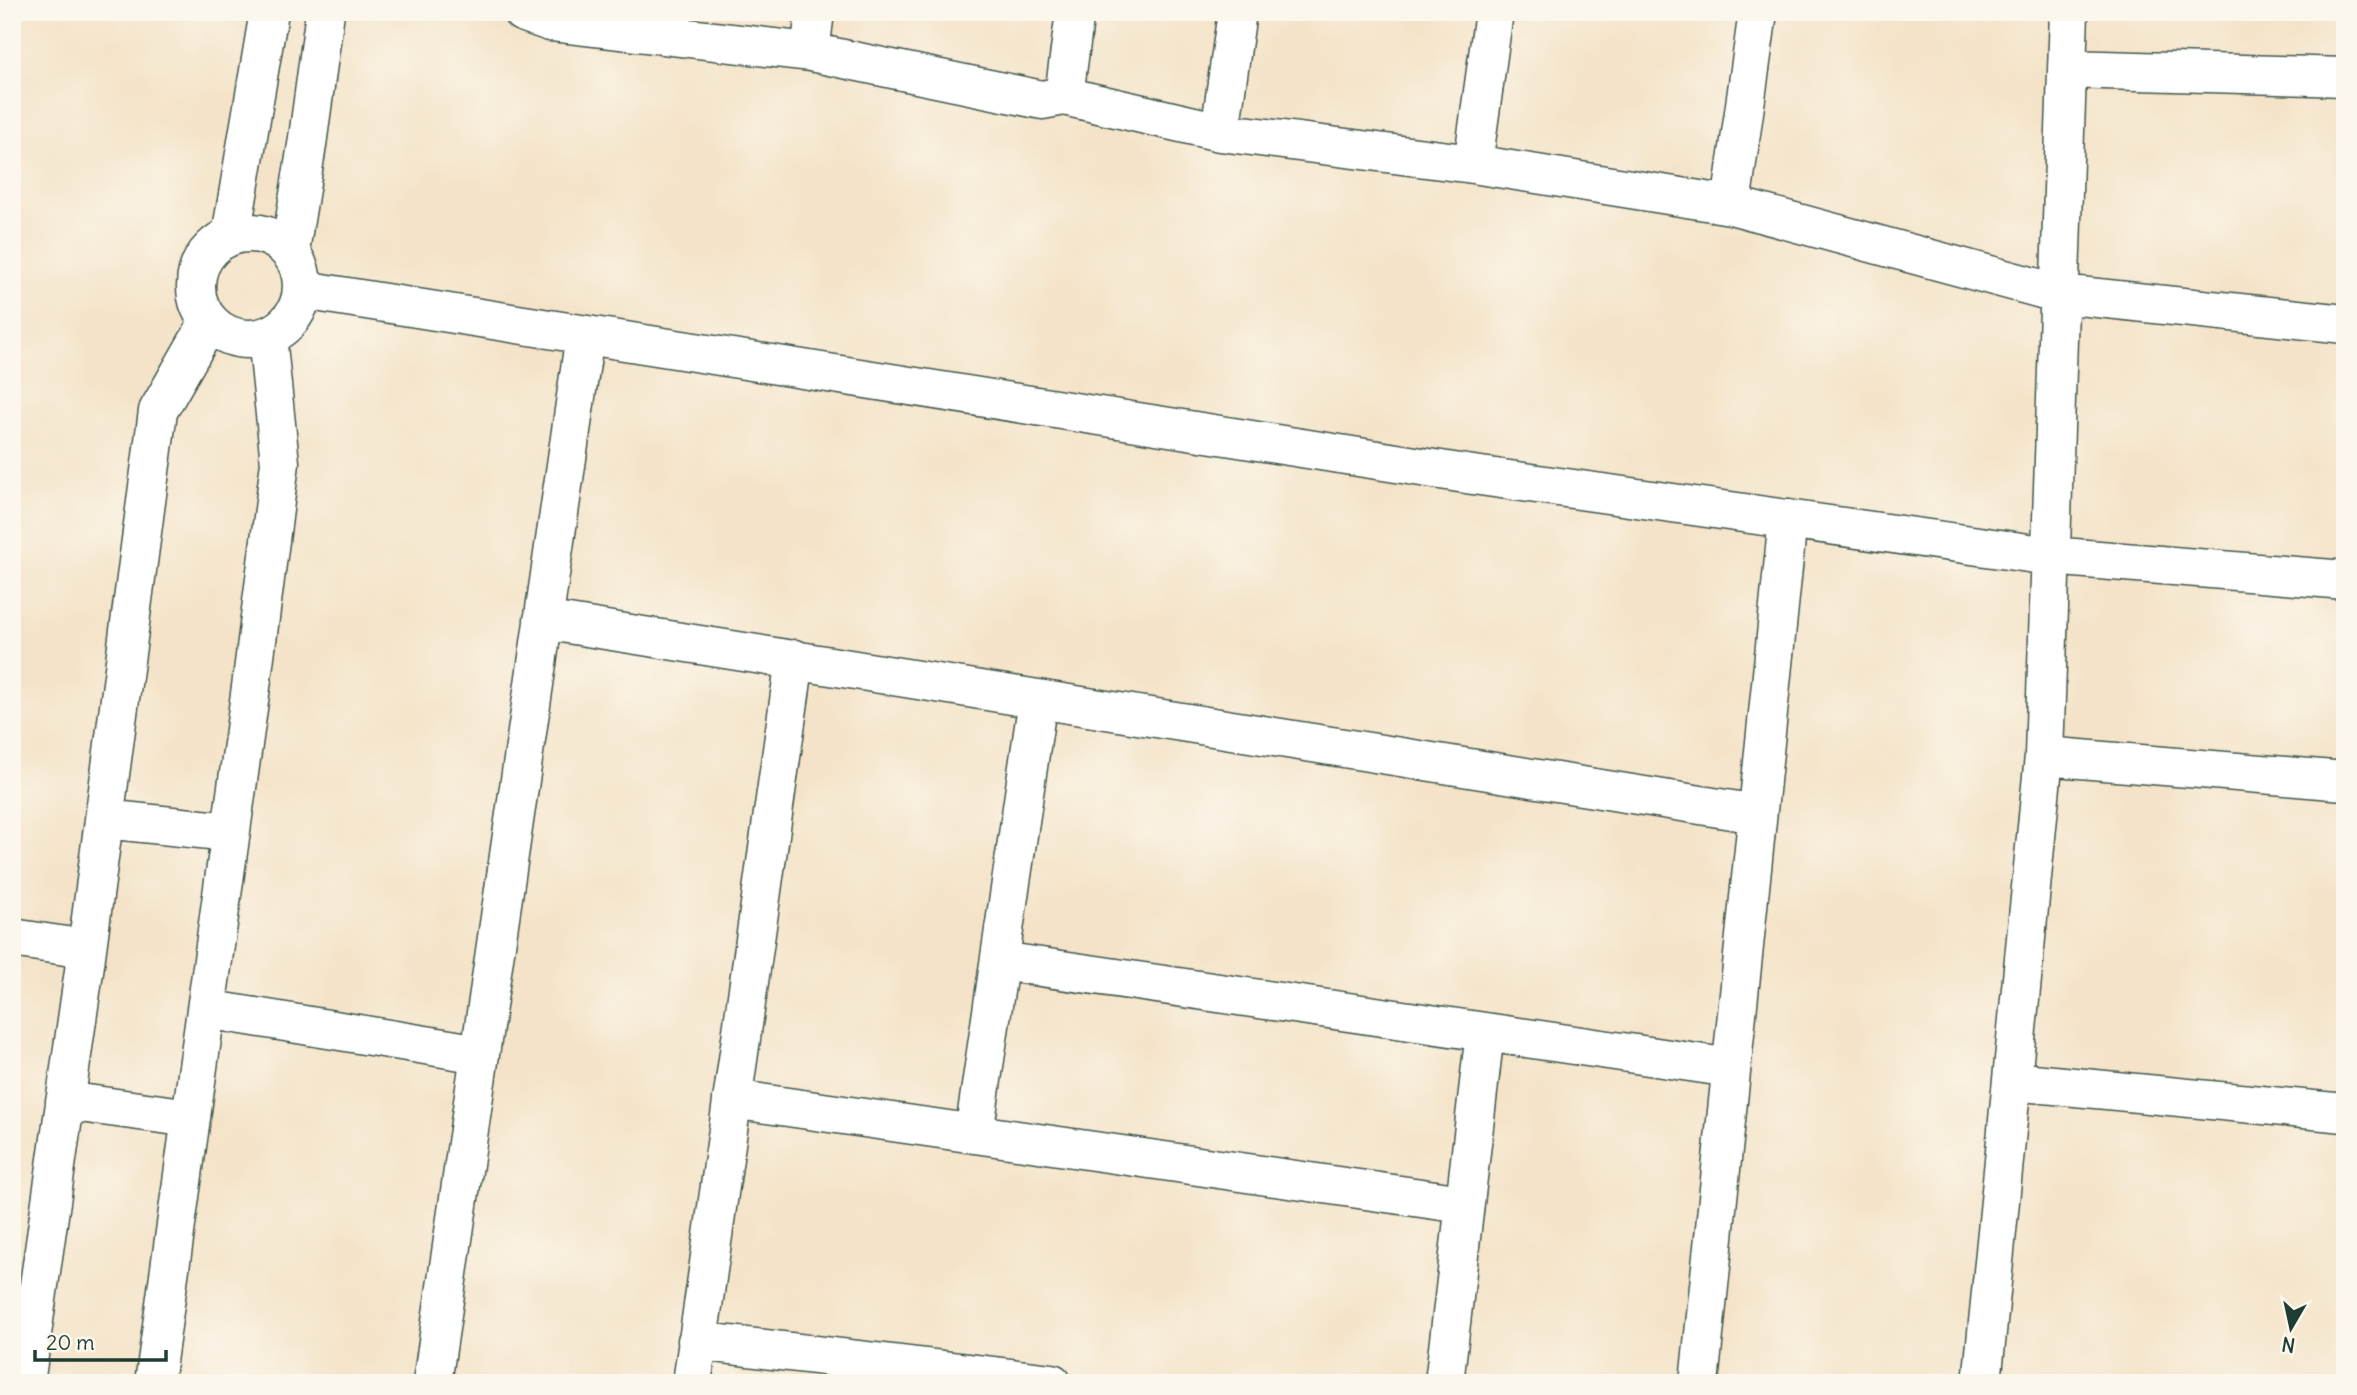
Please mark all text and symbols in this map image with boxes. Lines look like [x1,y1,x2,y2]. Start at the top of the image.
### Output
north arrow [2256,1294,2326,1364]
scale bar [35,1318,166,1362]
text: 20 m [46,1329,95,1356]
text: N [2280,1332,2297,1358]

